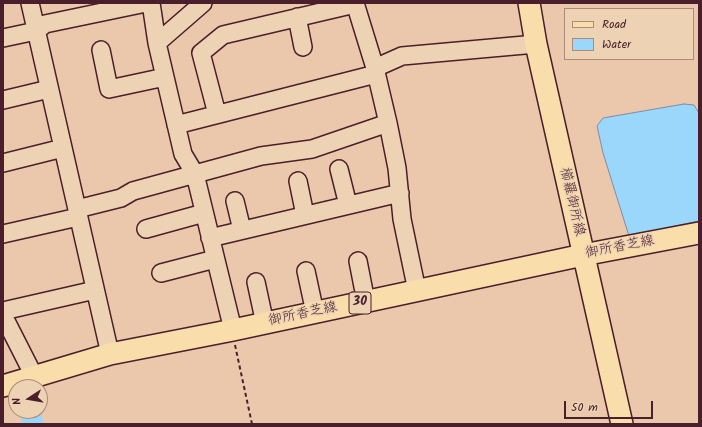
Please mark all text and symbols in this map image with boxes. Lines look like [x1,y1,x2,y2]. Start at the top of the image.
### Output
legend [564,8,694,60]
text: Road [602,15,626,34]
text: Water [602,35,631,54]
street label: 櫛羅御所線 [555,166,587,238]
street label: 御所香芝線 [584,233,656,263]
road number: 30 [349,292,371,314]
street label: 御所香芝線 [267,300,339,330]
north arrow [8,379,48,419]
scale bar [566,393,655,419]
text: N [8,396,27,407]
text: 50 m [571,398,598,417]

